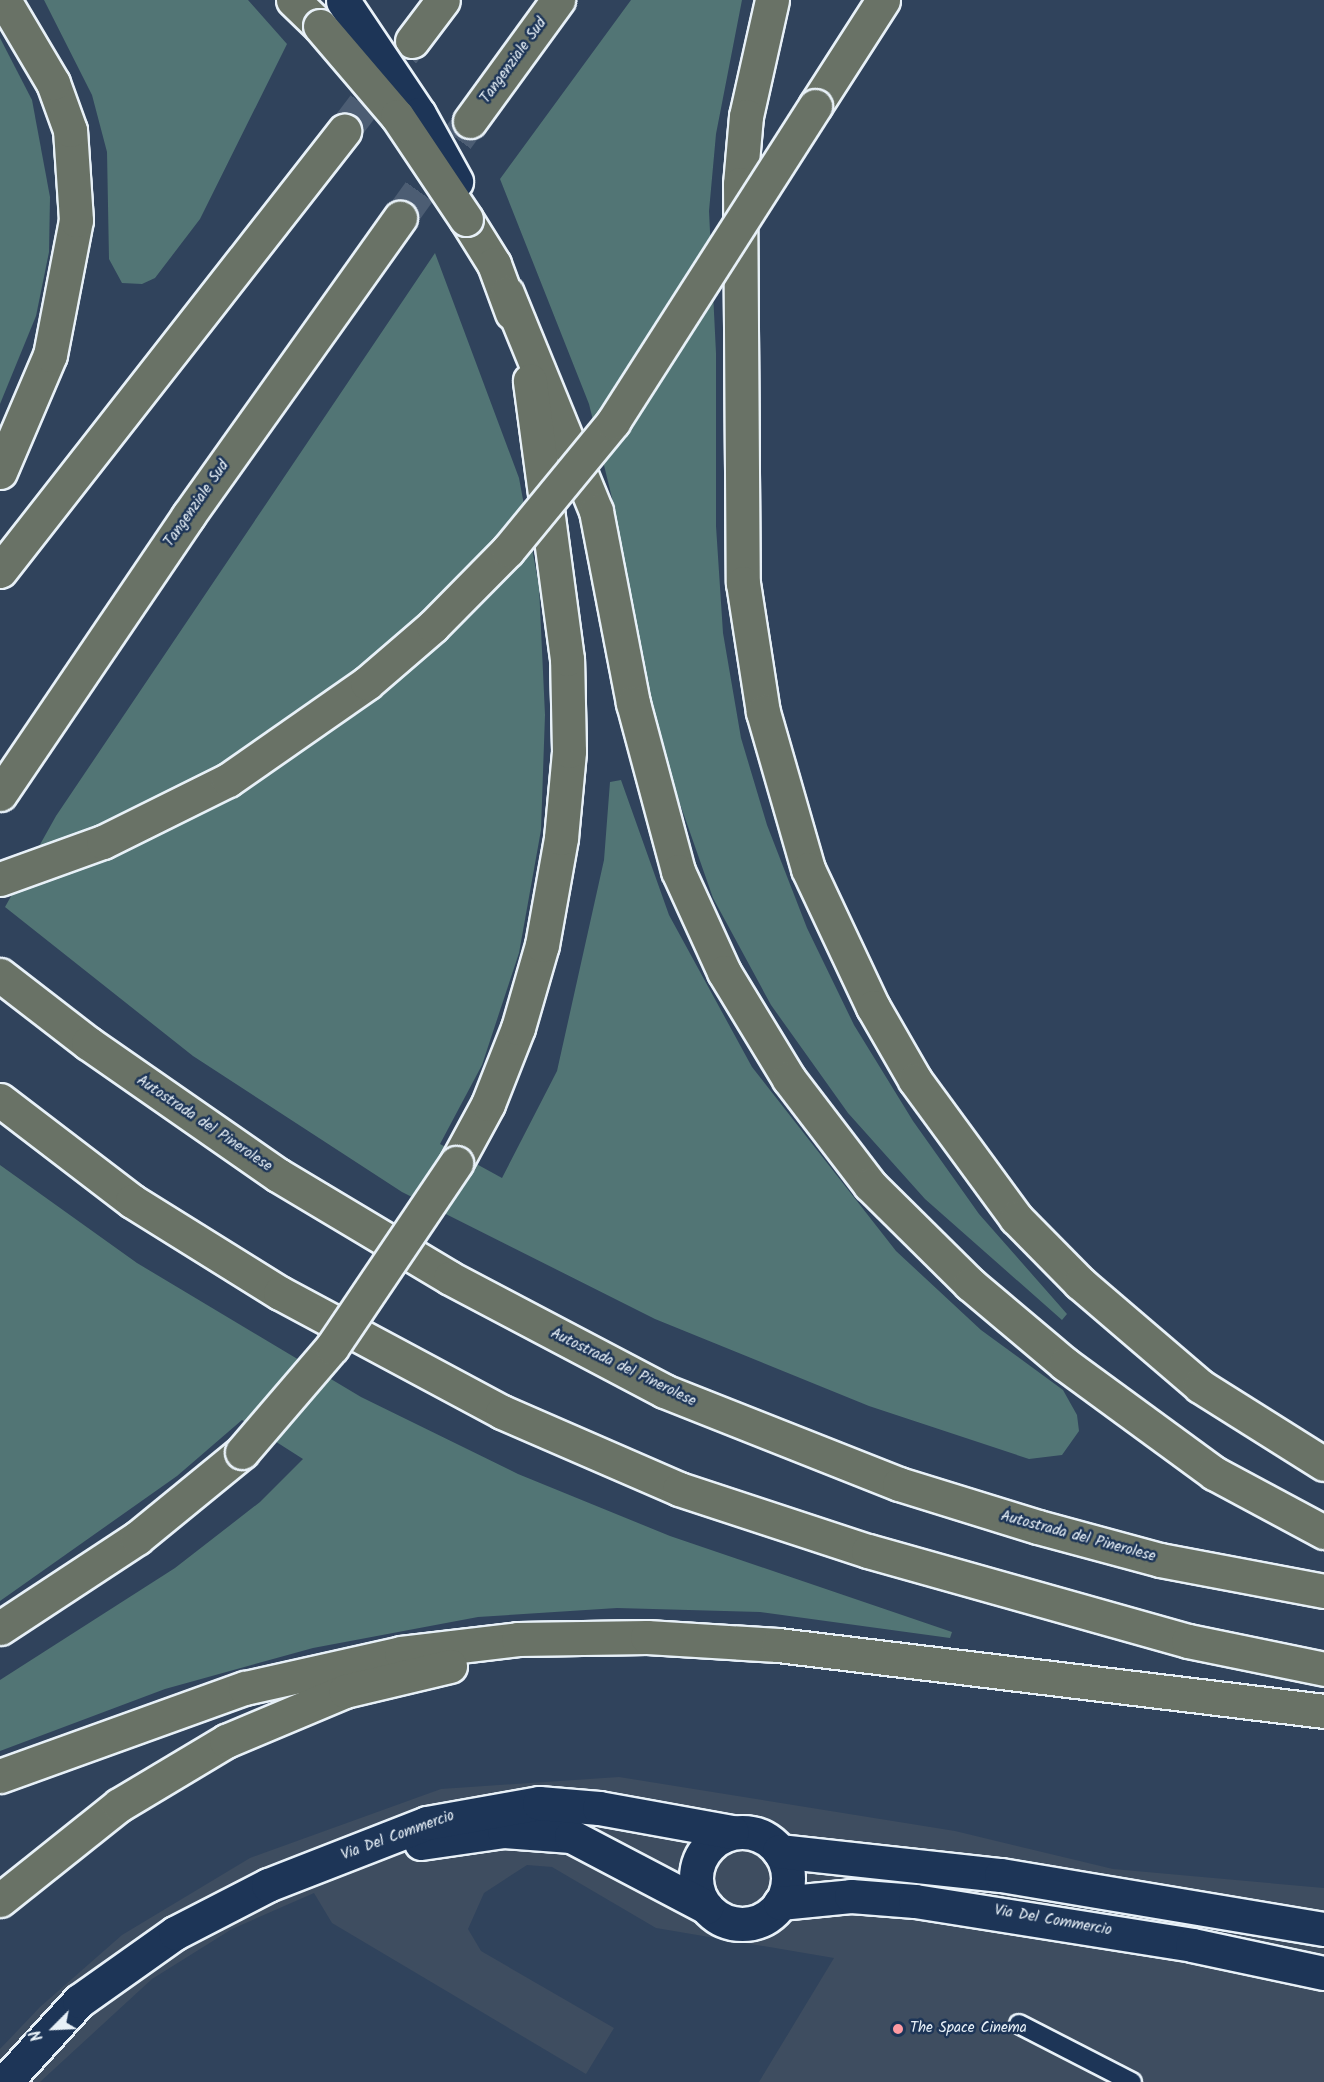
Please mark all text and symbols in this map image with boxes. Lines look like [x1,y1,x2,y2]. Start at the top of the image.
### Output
street label: Tangenziale Sud [477,15,551,107]
street label: Tangenziale Sud [161,457,233,551]
street label: Autostrada del Pinerolese [133,1072,275,1176]
street label: Autostrada del Pinerolese [547,1325,699,1411]
street label: Autostrada del Pinerolese [999,1508,1157,1566]
street label: Via Del Commercio [339,1807,457,1865]
street label: Via Del Commercio [993,1902,1113,1940]
north arrow [24,1998,84,2058]
place label: The Space Cinema [910,2020,1027,2038]
marker: The Space Cinema [891,2022,905,2036]
text: N [24,2026,51,2045]

